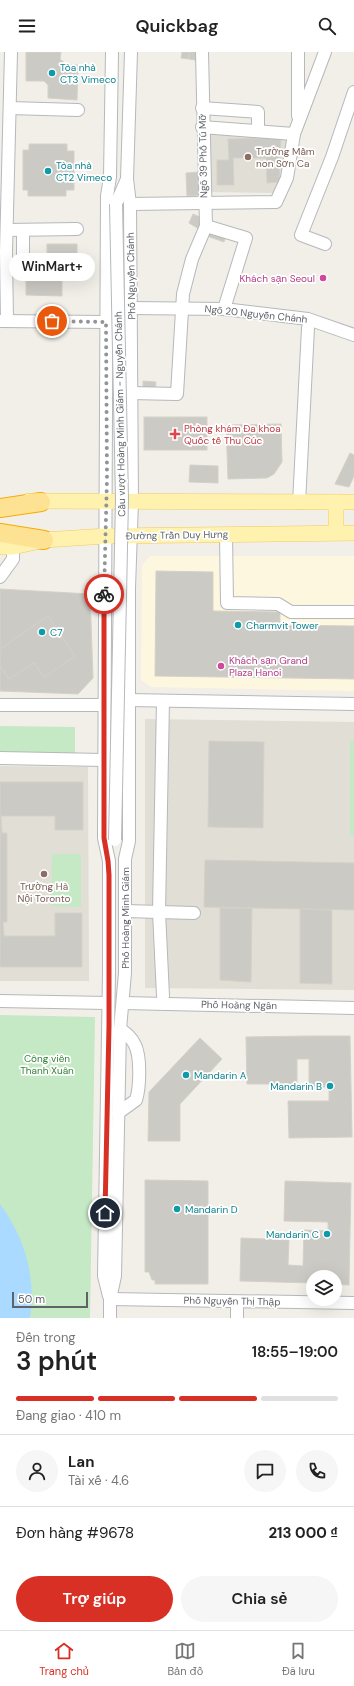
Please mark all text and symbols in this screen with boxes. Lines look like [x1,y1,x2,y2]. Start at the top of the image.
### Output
text: Quickbag [136,14,218,38]
icon: menu [16,15,38,37]
icon: search [316,15,338,37]
place label: Tòa nhà CT3 Vimeco [60,61,116,86]
marker: Tòa nhà CT3 Vimeco [47,68,57,78]
street label: Ngõ 39 Phố Tú Mỡ [196,113,210,198]
place label: Trường Mầm non Sơn Ca [256,145,315,170]
marker: Trường Mầm non Sơn Ca [243,152,253,162]
place label: Tòa nhà CT2 Vimeco [56,159,112,184]
marker: Tòa nhà CT2 Vimeco [43,166,53,176]
street label: Phố Nguyễn Chánh [124,232,138,320]
callout: WinMart+ [9,253,95,281]
text: WinMart+ [21,258,83,275]
place label: Khách sạn Seoul [239,272,315,285]
marker: Khách sạn Seoul [318,273,328,283]
street label: Ngõ 20 Nguyễn Chánh [204,302,308,326]
pin [35,304,69,338]
icon: bag [41,310,63,332]
street label: Cầu vượt Hoàng Minh Giám - Nguyễn Chánh [112,311,128,517]
place label: Phòng khám Đa khoa Quốc tế Thu Cúc [184,422,281,447]
marker: Phòng khám Đa khoa Quốc tế Thu Cúc [169,428,181,440]
street label: Đường Trần Duy Hưng [126,528,229,542]
courier [84,574,124,614]
icon: bike [93,583,115,605]
place label: Charmvit Tower [246,619,319,632]
marker: Charmvit Tower [233,620,243,630]
place label: C7 [50,626,63,639]
marker: C7 [37,627,47,637]
place label: Khách sạn Grand Plaza Hanoi [229,654,308,679]
marker: Khách sạn Grand Plaza Hanoi [216,661,226,671]
street label: Phố Hoàng Minh Giám [119,867,132,969]
marker: Trường Hà Nội Toronto [39,869,49,879]
place label: Trường Hà Nội Toronto [17,880,71,905]
street label: Phố Hoàng Ngân [201,998,277,1012]
park label: Công viên Thanh Xuân [20,1052,74,1077]
place label: Mandarin A [194,1069,247,1082]
marker: Mandarin A [181,1070,191,1080]
place label: Mandarin B [270,1080,322,1093]
marker: Mandarin B [325,1081,335,1091]
pin [88,1196,122,1230]
icon: home [94,1202,116,1224]
place label: Mandarin D [185,1203,238,1216]
marker: Mandarin D [172,1204,182,1214]
place label: Mandarin C [266,1228,319,1241]
marker: Mandarin C [322,1229,332,1239]
map controls [306,1270,342,1306]
button: layers [306,1270,342,1306]
scale bar [12,1290,88,1309]
text: 50 m [18,1292,45,1306]
street label: Phố Nguyễn Thị Thập [183,1294,281,1308]
text: Đến trong [16,1329,76,1346]
text: 18:55–19:00 [252,1342,338,1362]
text: 3 phút [16,1344,97,1378]
text: Đang giao · 410 m [16,1407,121,1424]
button: person [16,1450,58,1492]
button: chat [244,1450,286,1492]
button: phone [296,1450,338,1492]
text: Lan [68,1452,94,1472]
text: Tài xế · 4.6 [68,1472,129,1489]
text: Đơn hàng #9678 [16,1523,134,1543]
text: 213 000 ₫ [268,1523,338,1543]
button: Trợ giúp [16,1576,173,1622]
button: Chia sẻ [181,1576,338,1622]
tab: Trang chủ [39,1640,89,1678]
tab: Bản đồ [167,1640,203,1678]
tab: Đã lưu [282,1640,315,1678]

